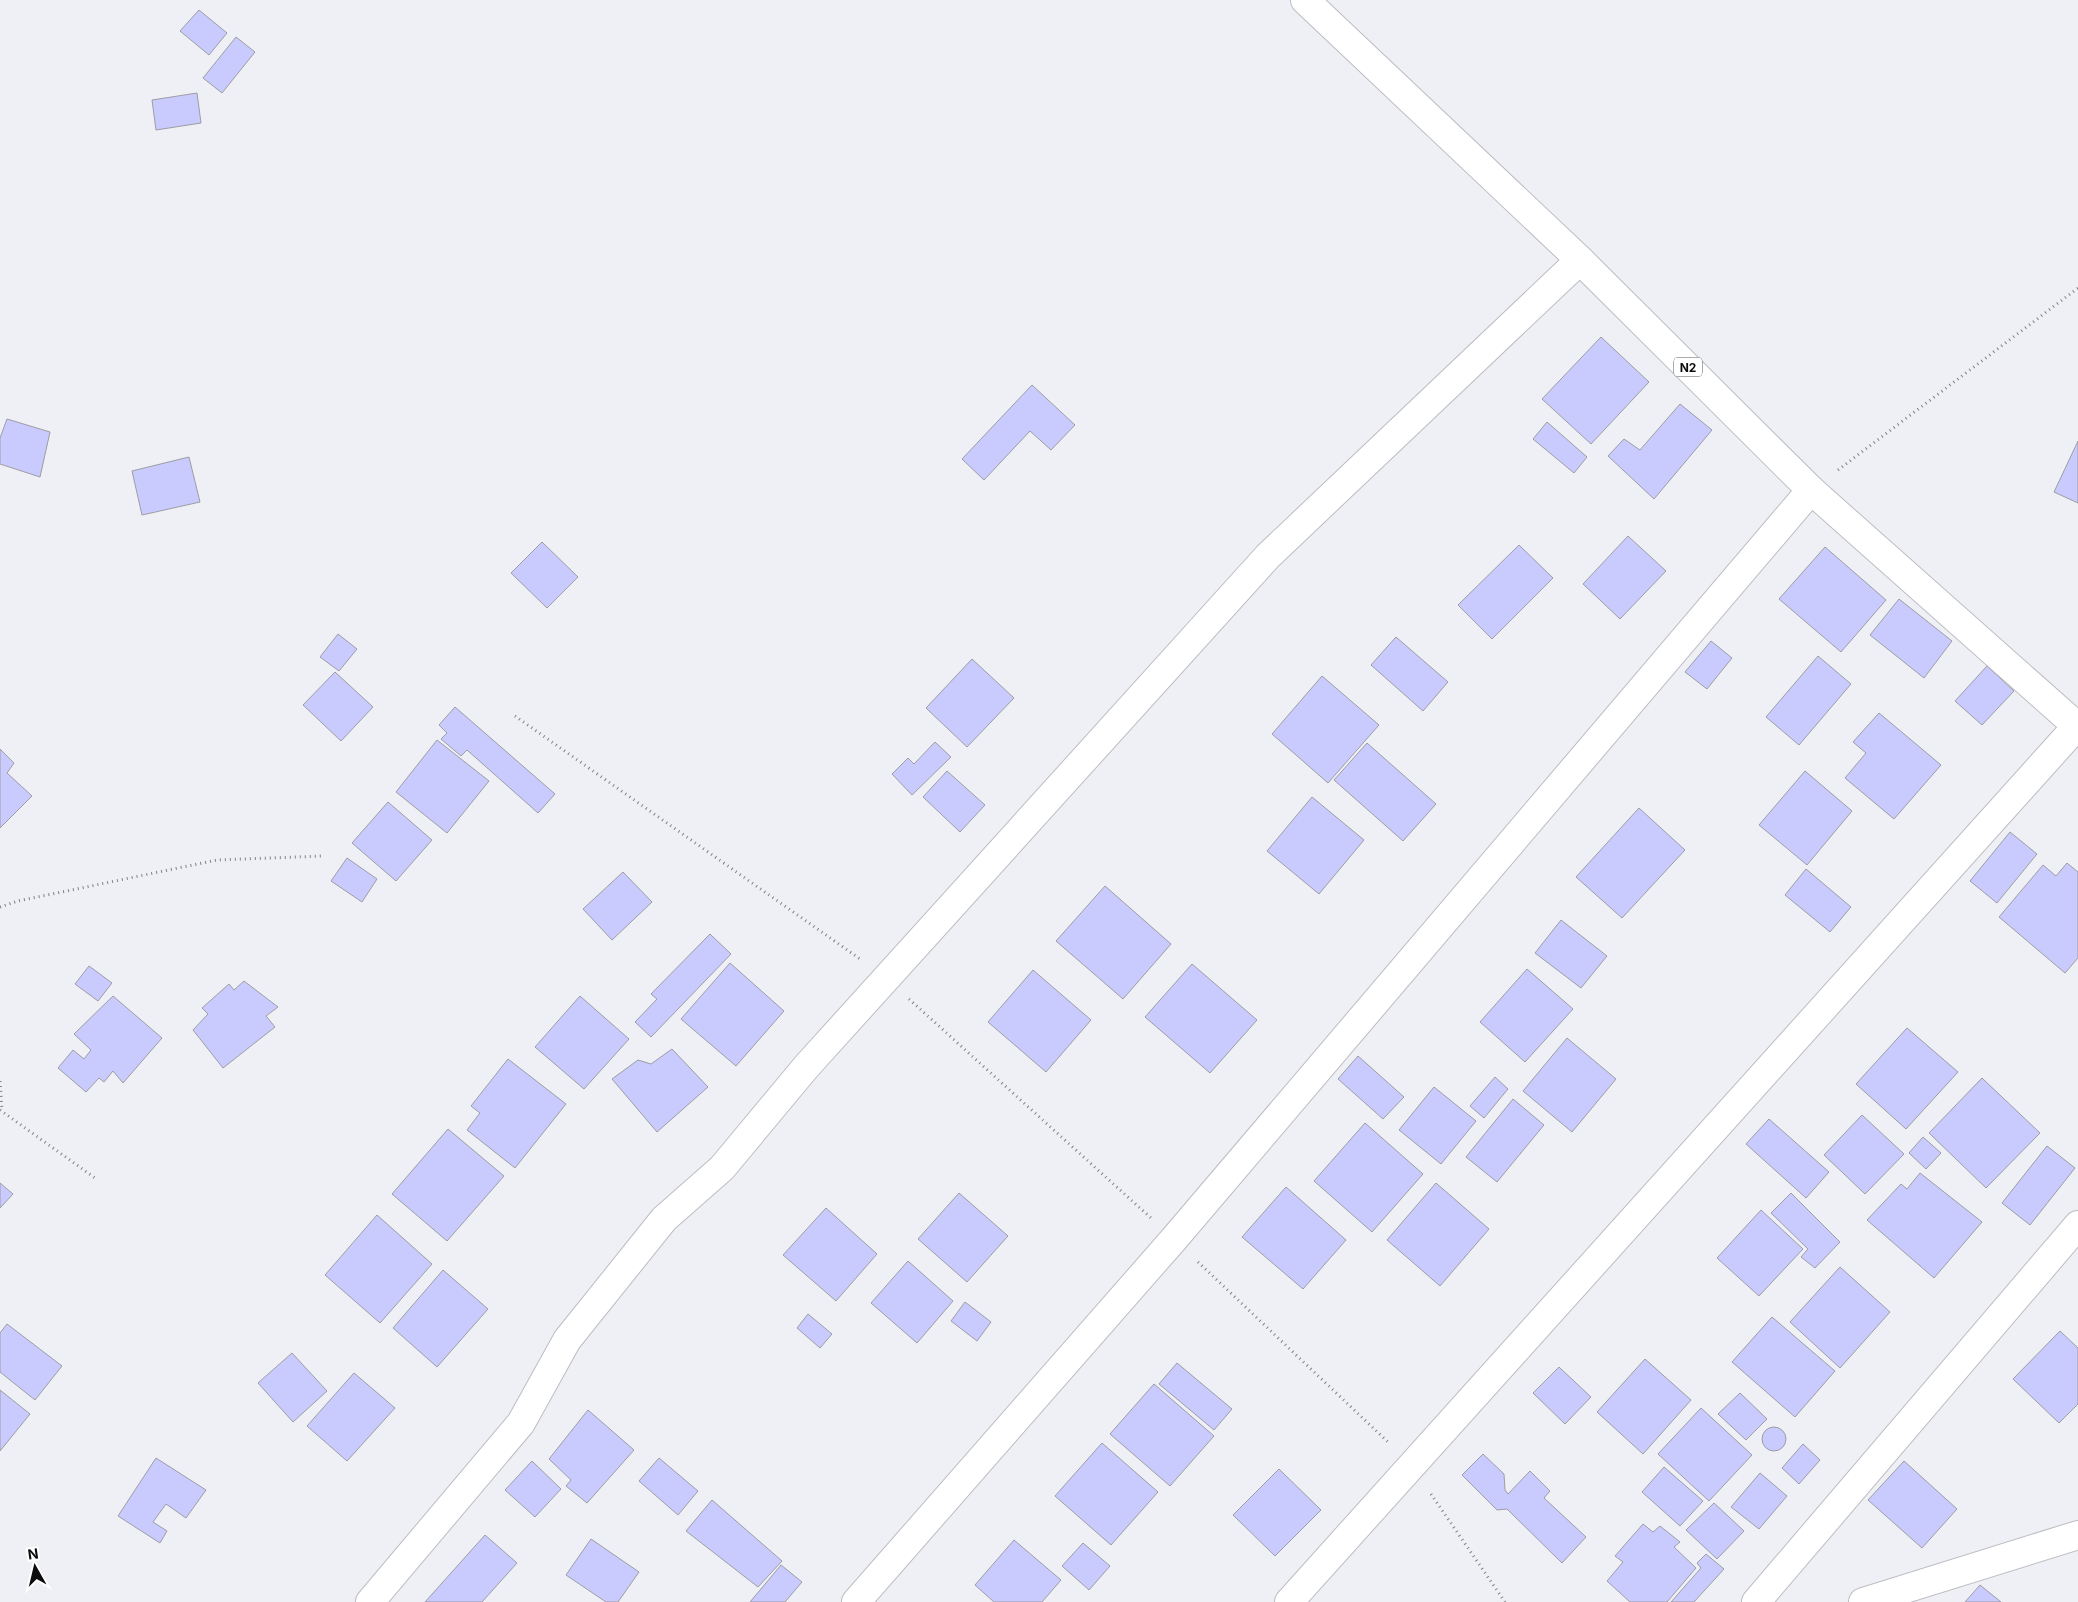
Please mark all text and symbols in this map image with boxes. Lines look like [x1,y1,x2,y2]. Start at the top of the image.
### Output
road number: N2 [1674,358,1702,377]
north arrow [10,1542,60,1592]
text: N [27,1544,40,1563]

